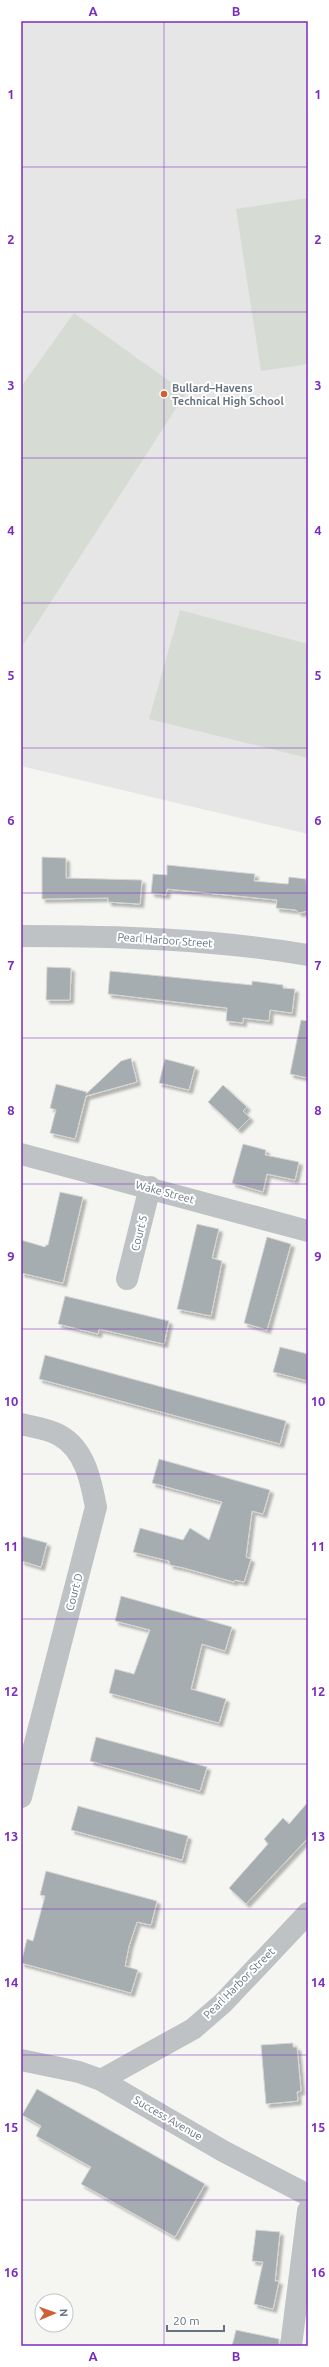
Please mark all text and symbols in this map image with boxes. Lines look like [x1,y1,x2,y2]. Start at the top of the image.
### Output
text: A [88,4,98,18]
text: B [232,4,241,18]
text: 1 [7,87,15,101]
text: 1 [314,87,322,101]
text: 2 [7,232,15,246]
text: 2 [314,232,322,246]
text: 3 [7,378,15,392]
text: 3 [314,378,322,392]
place label: Bullard–Havens Technical High School [172,382,284,407]
marker: Bullard–Havens Technical High School [159,389,169,399]
text: 4 [7,523,15,537]
text: 4 [314,523,322,537]
text: 5 [7,668,15,682]
text: 5 [314,668,322,682]
text: 6 [7,813,15,827]
text: 6 [314,813,322,827]
street label: Pearl Harbor Street [117,931,214,949]
text: 7 [7,958,15,972]
text: 7 [314,958,322,972]
text: 8 [7,1103,15,1117]
text: 8 [314,1103,322,1117]
street label: Wake Street [134,1178,196,1206]
street label: Court 5 [129,1214,149,1252]
text: 9 [7,1249,15,1263]
text: 9 [314,1249,322,1263]
text: 10 [4,1394,18,1408]
text: 10 [311,1394,325,1408]
text: 11 [4,1539,18,1553]
text: 11 [311,1539,325,1553]
street label: Court D [63,1572,85,1612]
text: 12 [4,1684,18,1698]
text: 12 [311,1684,325,1698]
text: 13 [4,1829,18,1843]
text: 13 [311,1829,325,1843]
street label: Pearl Harbor Street [201,1945,277,2021]
text: 14 [4,1975,18,1989]
text: 14 [311,1975,325,1989]
street label: Success Avenue [131,2093,205,2143]
text: 15 [4,2120,18,2134]
text: 15 [311,2120,325,2134]
text: 16 [4,2265,18,2279]
text: 16 [311,2265,325,2279]
north arrow [34,2293,74,2333]
scale bar [167,2307,224,2333]
text: N [58,2308,70,2317]
text: 20 m [173,2314,200,2327]
text: A [88,2349,98,2363]
text: B [232,2349,241,2363]

